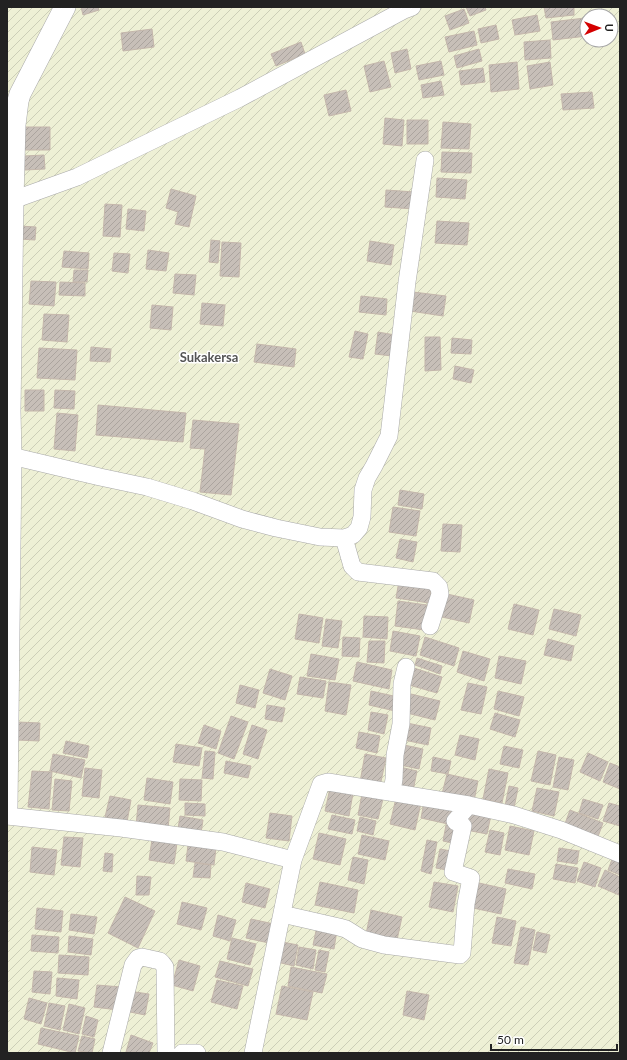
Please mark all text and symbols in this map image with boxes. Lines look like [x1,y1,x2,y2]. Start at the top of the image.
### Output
north arrow [579,8,619,48]
text: U [603,24,616,32]
district label: Sukakersa [180,349,238,365]
scale bar [491,1026,617,1052]
text: 50 m [497,1032,524,1047]

